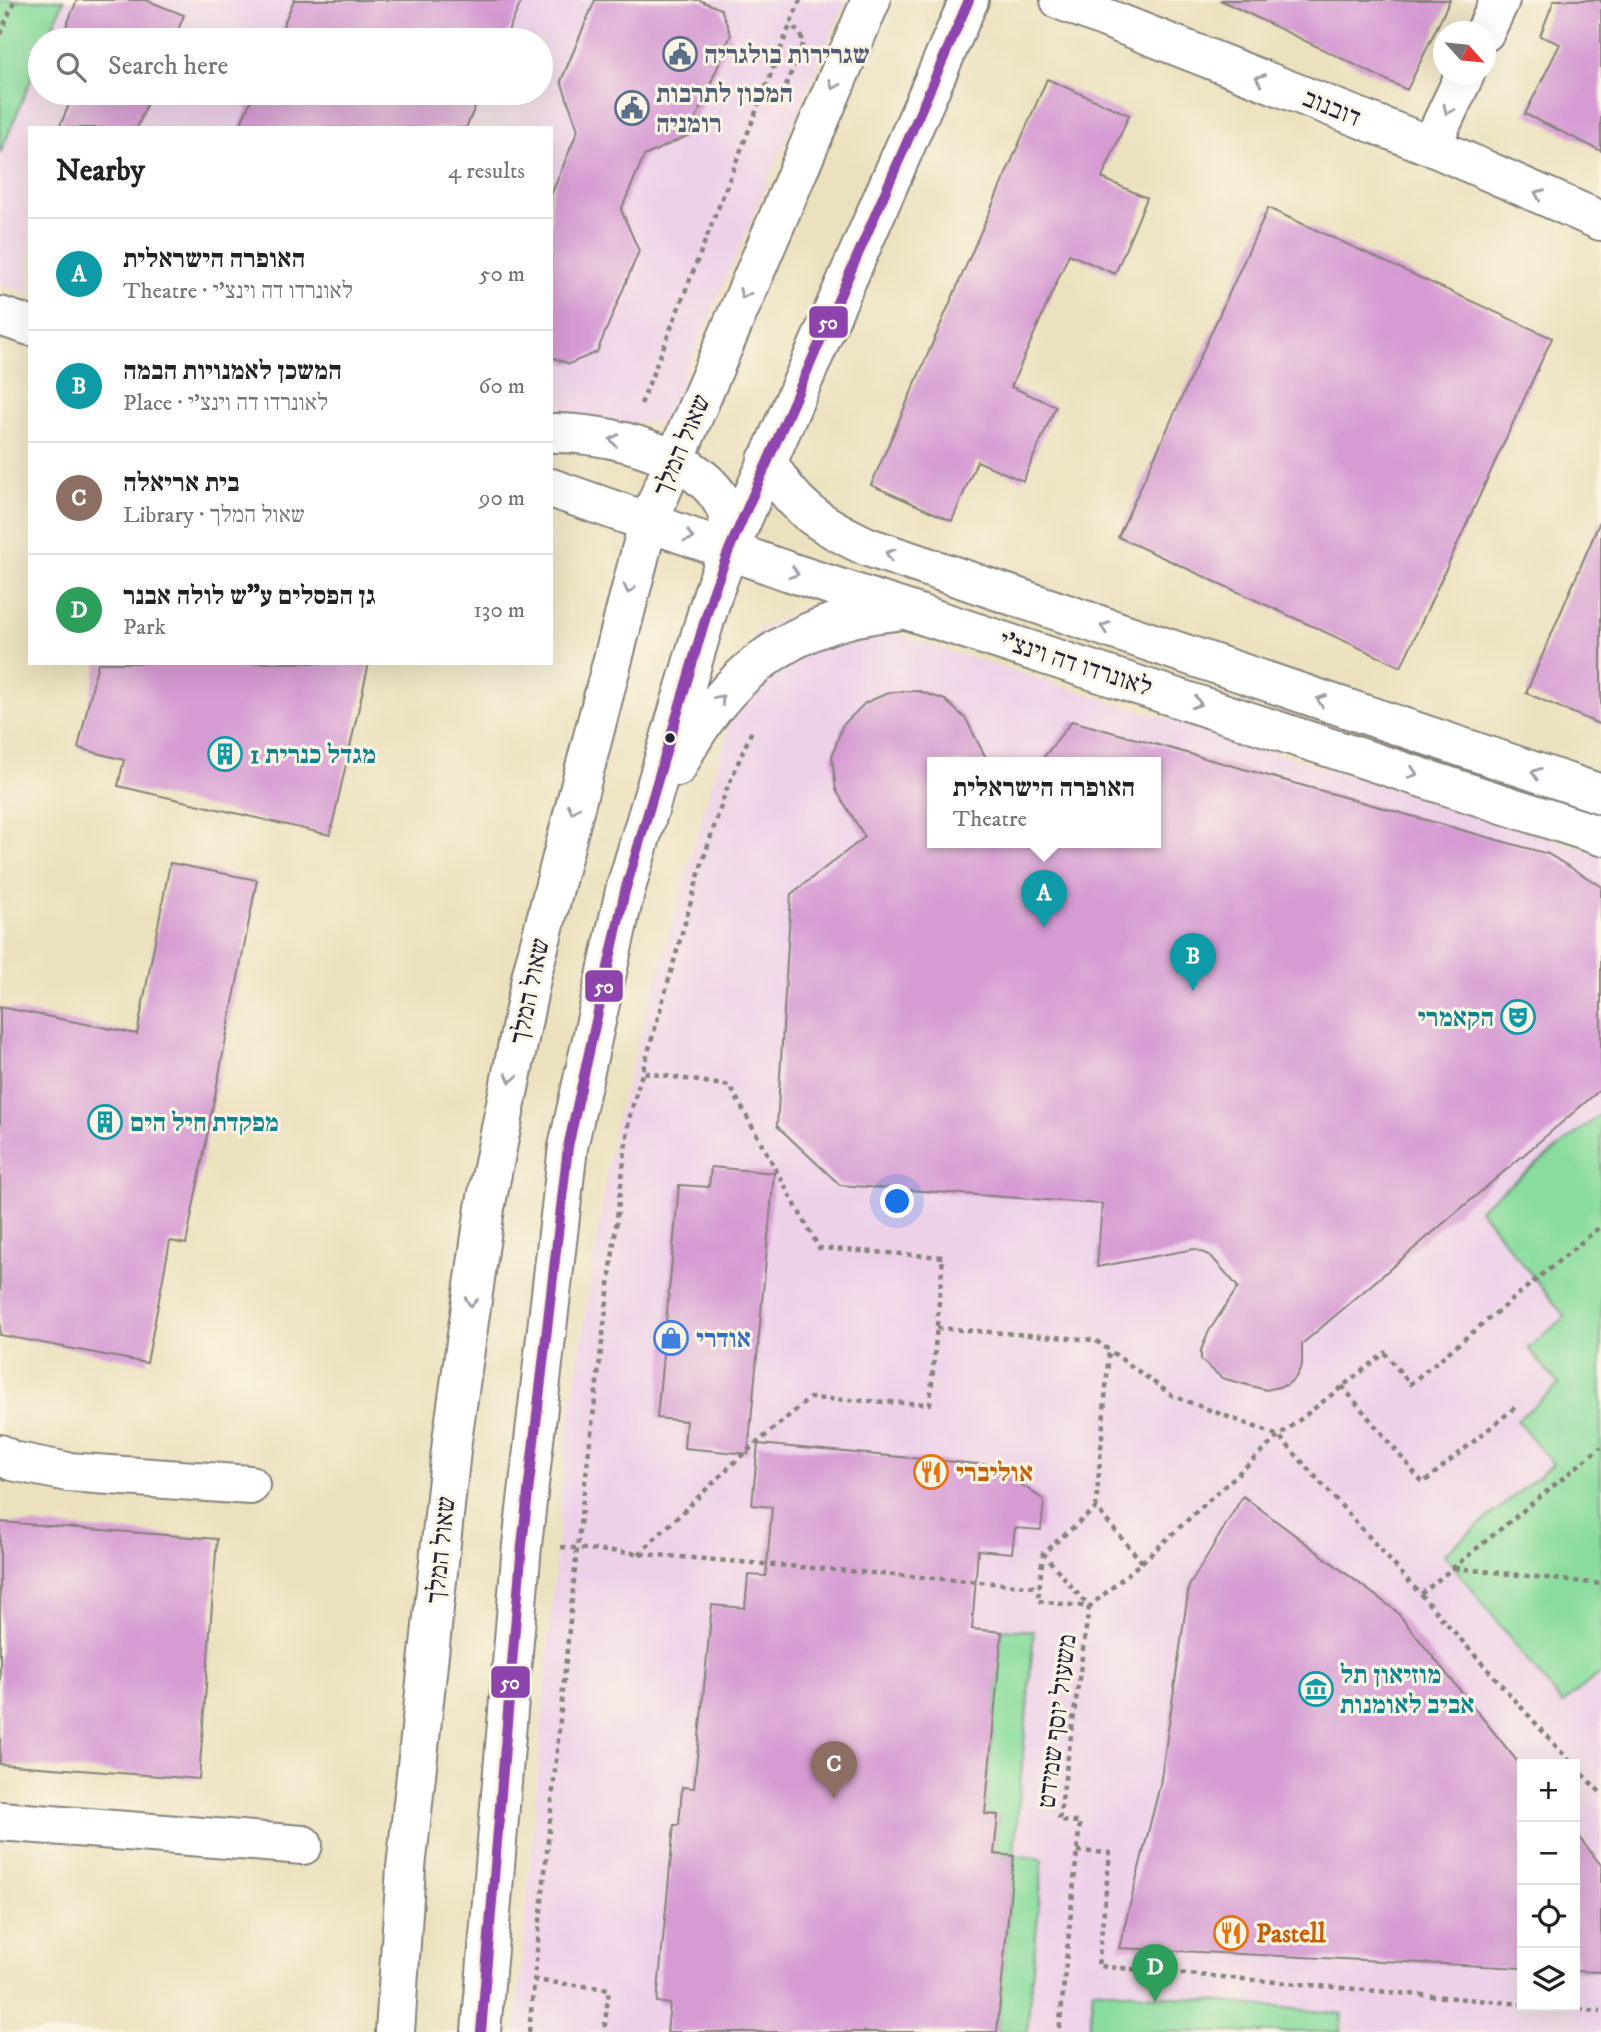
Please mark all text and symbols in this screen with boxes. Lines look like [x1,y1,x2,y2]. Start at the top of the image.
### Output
north arrow [1433,21,1496,84]
search box [28,28,553,105]
public building icon: שגרירות בולגריה [661,35,699,73]
place label: שגרירות בולגריה [704,39,870,72]
icon: search [52,48,90,86]
text: Search here [108,50,228,83]
one-way arrow [1255,73,1267,87]
place label: המכון לתרבות רומניה [656,78,793,141]
one-way arrow [828,78,842,90]
street label: דובנוב [1298,82,1365,135]
public building icon: המכון לתרבות רומניה [613,89,651,127]
one-way arrow [1442,103,1456,115]
text: Nearby [56,153,145,190]
text: 4 results [448,157,525,186]
one-way arrow [1533,188,1546,202]
text: האופרה הישראלית [123,243,305,276]
text: A [72,260,86,289]
text: 50 m [479,260,525,289]
text: Theatre · לאונרדו דה וינצ'י [123,277,353,306]
one-way arrow [738,287,752,299]
line badge: 50 [808,305,849,339]
text: 50 [817,312,838,335]
text: המשכן לאמנויות הבמה [123,355,342,388]
text: B [72,372,86,401]
text: 60 m [478,372,525,401]
text: Place · לאונרדו דה וינצ'י [123,389,328,418]
street label: שאול המלך [646,389,719,502]
one-way arrow [608,433,620,448]
text: בית אריאלה [123,467,240,500]
text: C [71,484,87,513]
text: 90 m [479,484,525,513]
text: Library · שאול המלך [123,501,305,530]
one-way arrow [682,528,694,543]
one-way arrow [884,548,896,562]
one-way arrow [787,565,799,579]
text: גן הפסלים ע"ש לולה אבנר [123,580,376,613]
one-way arrow [623,582,638,594]
text: D [70,596,88,625]
text: 130 m [473,596,525,625]
text: Park [123,613,166,642]
one-way arrow [1100,621,1112,635]
street label: לאונרדו דה וינצ'י [995,624,1156,705]
one-way arrow [1315,694,1327,708]
one-way arrow [712,695,725,707]
one-way arrow [1190,695,1202,709]
unlabelled marker [663,731,677,745]
building icon: מגדל כנרית 1 [206,735,244,773]
place label: מגדל כנרית 1 [250,739,376,772]
popup [927,757,1161,848]
one-way arrow [1407,765,1419,780]
one-way arrow [1531,767,1543,781]
text: האופרה הישראלית [953,772,1135,805]
one-way arrow [567,803,581,815]
text: Theatre [953,805,1027,834]
pin: A [1021,870,1067,928]
pin: B [1170,933,1216,991]
street label: שאול המלך [503,935,558,1048]
line badge: 50 [584,969,624,1003]
text: 50 [593,976,614,999]
theatre icon: הקאמרי [1499,998,1537,1036]
place label: הקאמרי [1418,1002,1494,1035]
one-way arrow [504,1072,519,1084]
building icon: מפקדת חיל הים [86,1103,124,1141]
place label: מפקדת חיל הים [130,1107,279,1140]
your location [880,1184,914,1218]
one-way arrow [464,1296,479,1308]
shop icon: אודרי [652,1319,690,1357]
place label: אודרי [696,1323,751,1356]
restaurant icon: אוליברי [912,1453,950,1491]
place label: אוליברי [956,1457,1033,1490]
street label: שאול המלך [419,1495,464,1606]
street label: משעול יוסף שמידט [1030,1632,1085,1810]
place label: מוזיאון תל אביב לאומנות [1340,1659,1474,1722]
line badge: 50 [490,1665,531,1699]
museum icon: מוזיאון תל אביב לאומנות [1297,1670,1335,1708]
text: 50 [499,1672,520,1695]
pin: C [811,1741,857,1799]
map controls [1517,1759,1580,2011]
button: + [1517,1759,1580,1822]
button: − [1517,1822,1580,1885]
button: locate [1517,1885,1580,1948]
restaurant icon: Pastell [1212,1914,1250,1952]
place label: Pastell [1256,1918,1327,1951]
pin: D [1132,1944,1178,2002]
button: layers [1517,1948,1580,2011]

